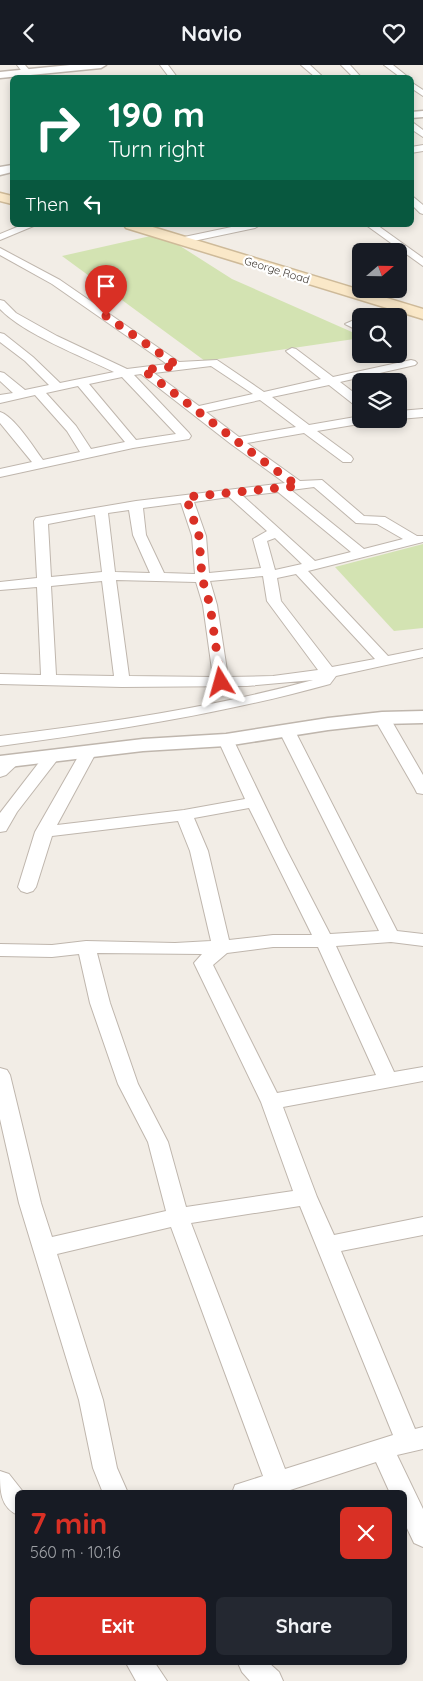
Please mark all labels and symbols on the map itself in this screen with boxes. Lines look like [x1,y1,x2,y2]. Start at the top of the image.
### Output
north arrow [352,243,408,297]
street label: George Road [243,253,311,287]
pin [85,265,127,316]
position arrow [194,655,246,707]

